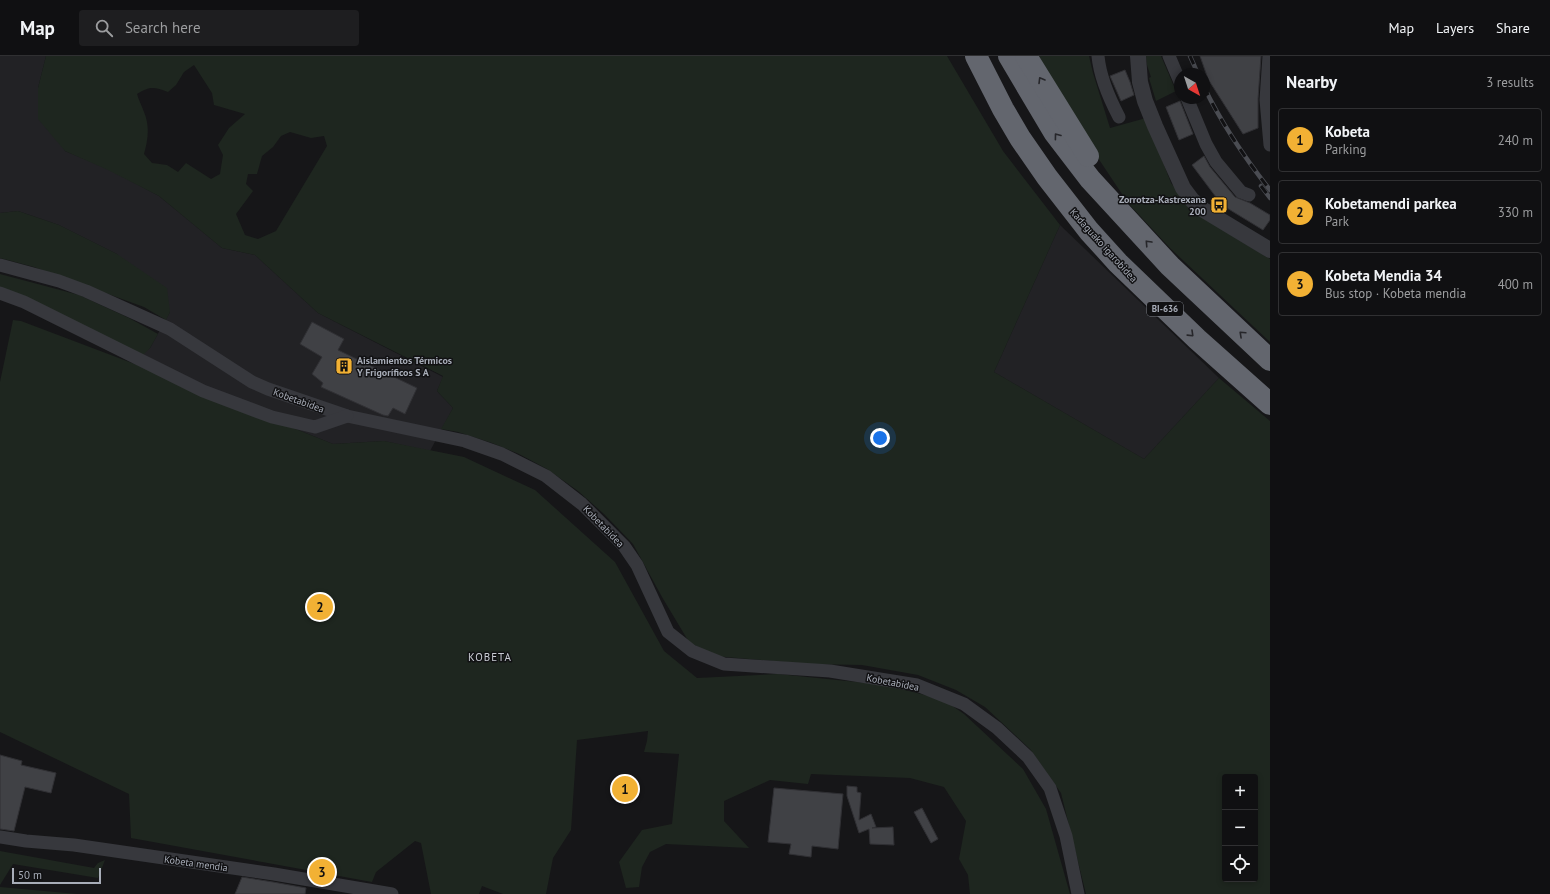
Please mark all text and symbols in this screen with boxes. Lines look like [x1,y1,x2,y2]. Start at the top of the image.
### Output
search box [79,10,359,46]
text: Map [20,16,55,40]
icon: search [93,17,115,39]
text: Search here [125,18,201,37]
text: Map [1388,19,1414,37]
text: Layers [1436,19,1474,37]
text: Share [1496,19,1530,37]
north arrow [1174,68,1210,104]
text: Nearby [1286,71,1337,93]
text: 3 results [1486,74,1534,91]
one-way arrow [1038,77,1045,84]
text: Kobeta [1325,122,1370,141]
text: 1 [1296,132,1304,149]
text: 240 m [1498,132,1533,149]
one-way arrow [1055,134,1062,141]
text: Parking [1325,141,1366,158]
place label: Zorrotza-Kastrexana 200 [1119,193,1206,218]
text: Kobetamendi parkea [1325,194,1457,213]
bus stop icon: Zorrotza-Kastrexana 200 [1209,195,1229,215]
text: 2 [1296,204,1304,221]
text: 330 m [1498,204,1533,221]
street label: Kadaguako igarobidea [1067,206,1140,285]
text: Park [1325,213,1349,230]
one-way arrow [1146,240,1153,248]
text: Kobeta Mendia 34 [1325,266,1442,285]
text: 3 [1296,276,1304,293]
text: 400 m [1498,276,1533,293]
text: Bus stop · Kobeta mendia [1325,285,1466,302]
road number: BI-636 [1147,302,1183,316]
one-way arrow [1186,330,1194,337]
one-way arrow [1239,332,1246,339]
place label: Aislamientos Térmicos Y Frigoríficos S A [356,354,452,379]
building icon: Aislamientos Térmicos Y Frigoríficos S A [334,356,354,376]
street label: Kobetabidea [272,385,326,416]
your location [870,428,890,448]
street label: Kobetabidea [580,503,627,550]
pin: 2 [307,592,333,622]
district label: KOBETA [468,650,512,664]
street label: Kobetabidea [865,671,920,694]
pin: 1 [612,774,638,804]
map controls [1222,774,1258,882]
button: + [1222,774,1258,810]
button: − [1222,810,1258,846]
button: locate [1222,846,1258,882]
street label: Kobeta mendia [163,853,229,874]
pin: 3 [309,857,335,887]
scale bar [12,866,101,885]
text: 50 m [18,868,42,882]

